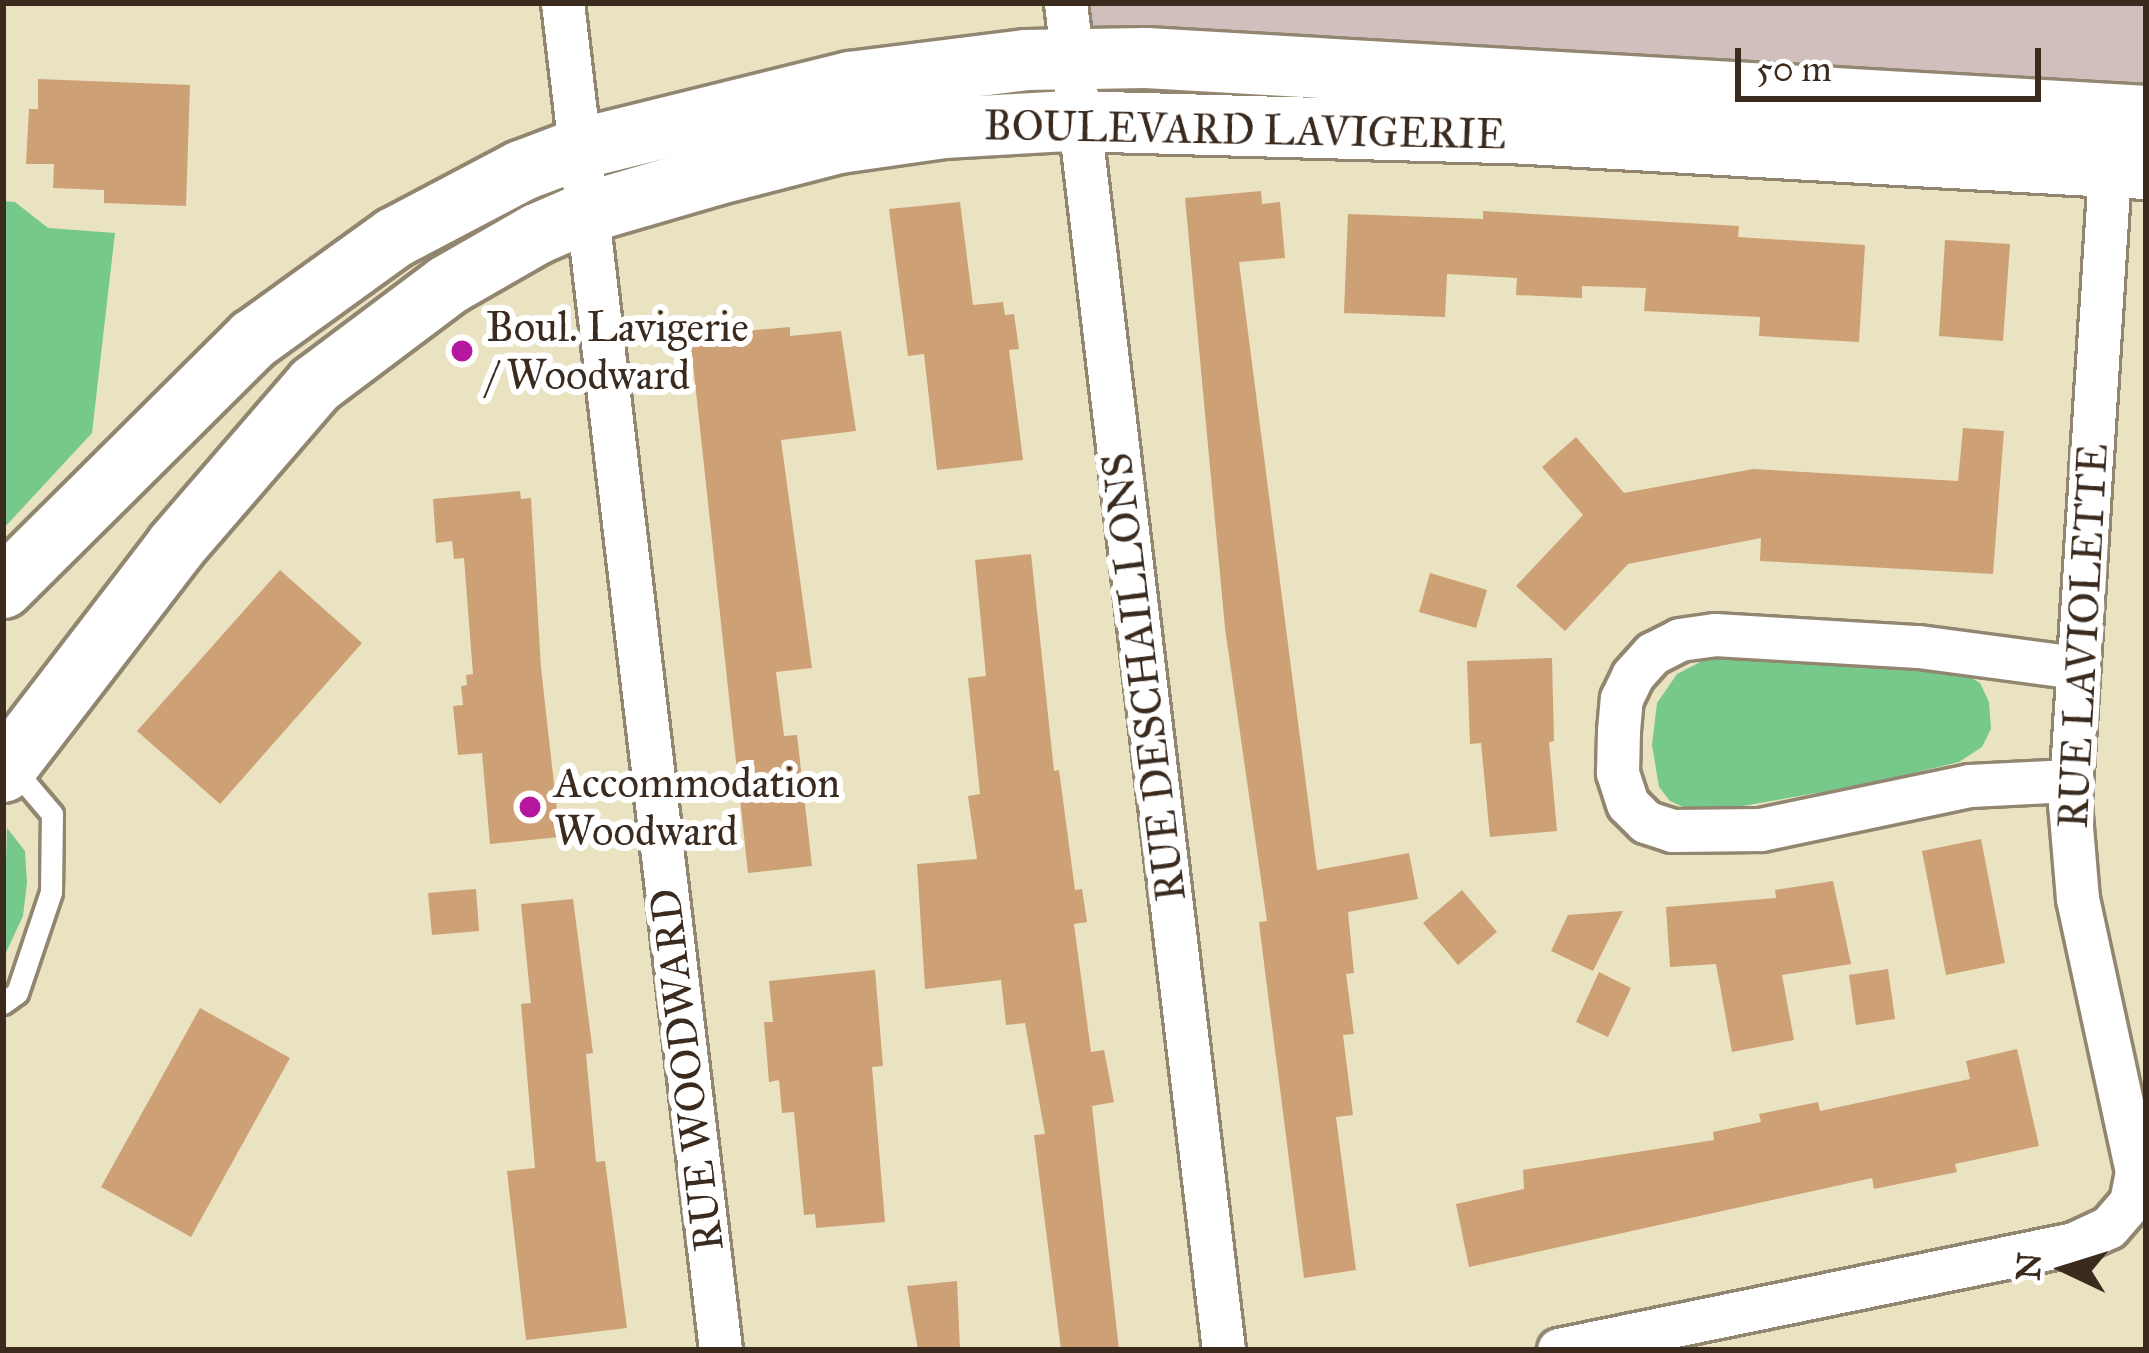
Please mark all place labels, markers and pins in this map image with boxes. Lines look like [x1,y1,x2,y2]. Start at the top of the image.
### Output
place label: Boul. Lavigerie / Woodward [486,302,749,400]
marker: Boul. Lavigerie / Woodward [449,338,475,364]
place label: Accommodation Woodward [554,758,840,856]
marker: Accommodation Woodward [517,794,543,820]

